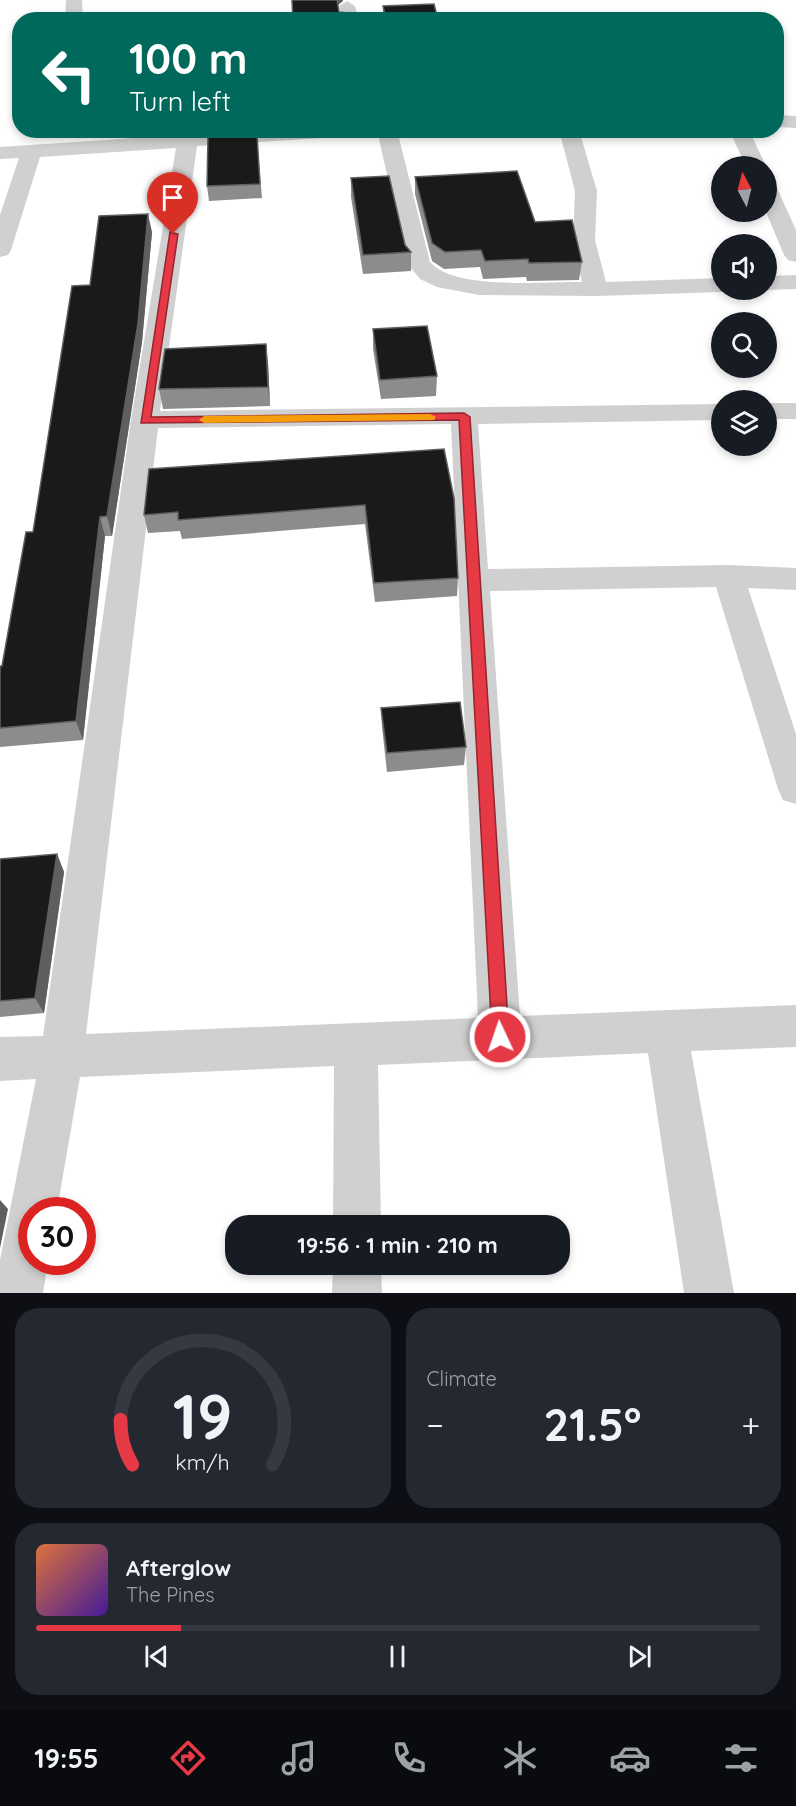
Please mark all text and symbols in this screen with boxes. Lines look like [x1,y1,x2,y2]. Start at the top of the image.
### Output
text: 100 m [129,32,247,85]
icon: left [30,36,108,114]
text: Turn left [129,84,231,118]
north arrow [711,156,777,222]
map controls [711,156,777,456]
pin [147,172,198,234]
icon: arrive [156,181,189,214]
button: sound [711,234,777,300]
button: search [711,312,777,378]
button: layers [711,390,777,456]
position arrow [468,1005,532,1069]
speed limit sign: 30 [18,1197,96,1275]
text: 19:56 · 1 min · 210 m [297,1231,498,1259]
text: Climate [427,1366,497,1391]
text: 19 [173,1377,233,1455]
text: 21.5° [544,1396,641,1452]
text: − [427,1404,444,1445]
text: + [741,1404,760,1445]
text: km/h [176,1449,230,1475]
text: Afterglow [126,1554,231,1582]
text: The Pines [126,1582,215,1607]
icon: previous [140,1640,173,1673]
icon: pause [381,1640,414,1673]
icon: next [623,1640,656,1673]
icon: directions [167,1737,209,1779]
icon: music [278,1737,320,1779]
icon: phone [388,1737,430,1779]
icon: climate [499,1737,541,1779]
icon: car [609,1737,651,1779]
icon: filters [720,1737,762,1779]
text: 19:55 [34,1741,99,1775]

